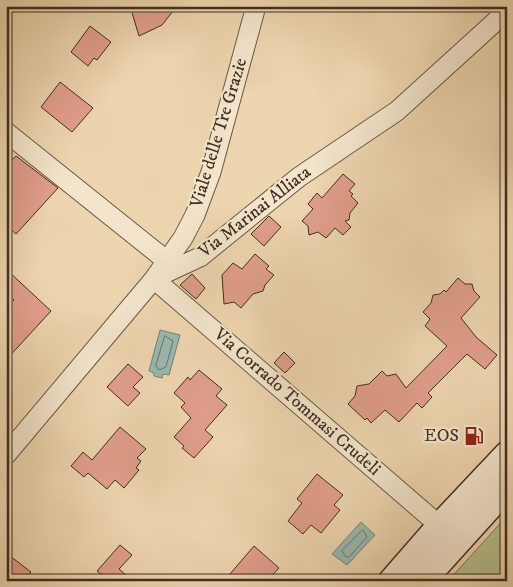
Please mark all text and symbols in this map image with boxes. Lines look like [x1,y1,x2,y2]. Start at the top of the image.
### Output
street label: Viale delle Tre Grazie [185,56,252,211]
street label: Via Marinai Alliata [194,161,316,263]
street label: Via Corrado Tommasi Crudeli [208,323,385,481]
place label: EOS [424,425,459,447]
fuel station icon: EOS [463,425,485,447]

